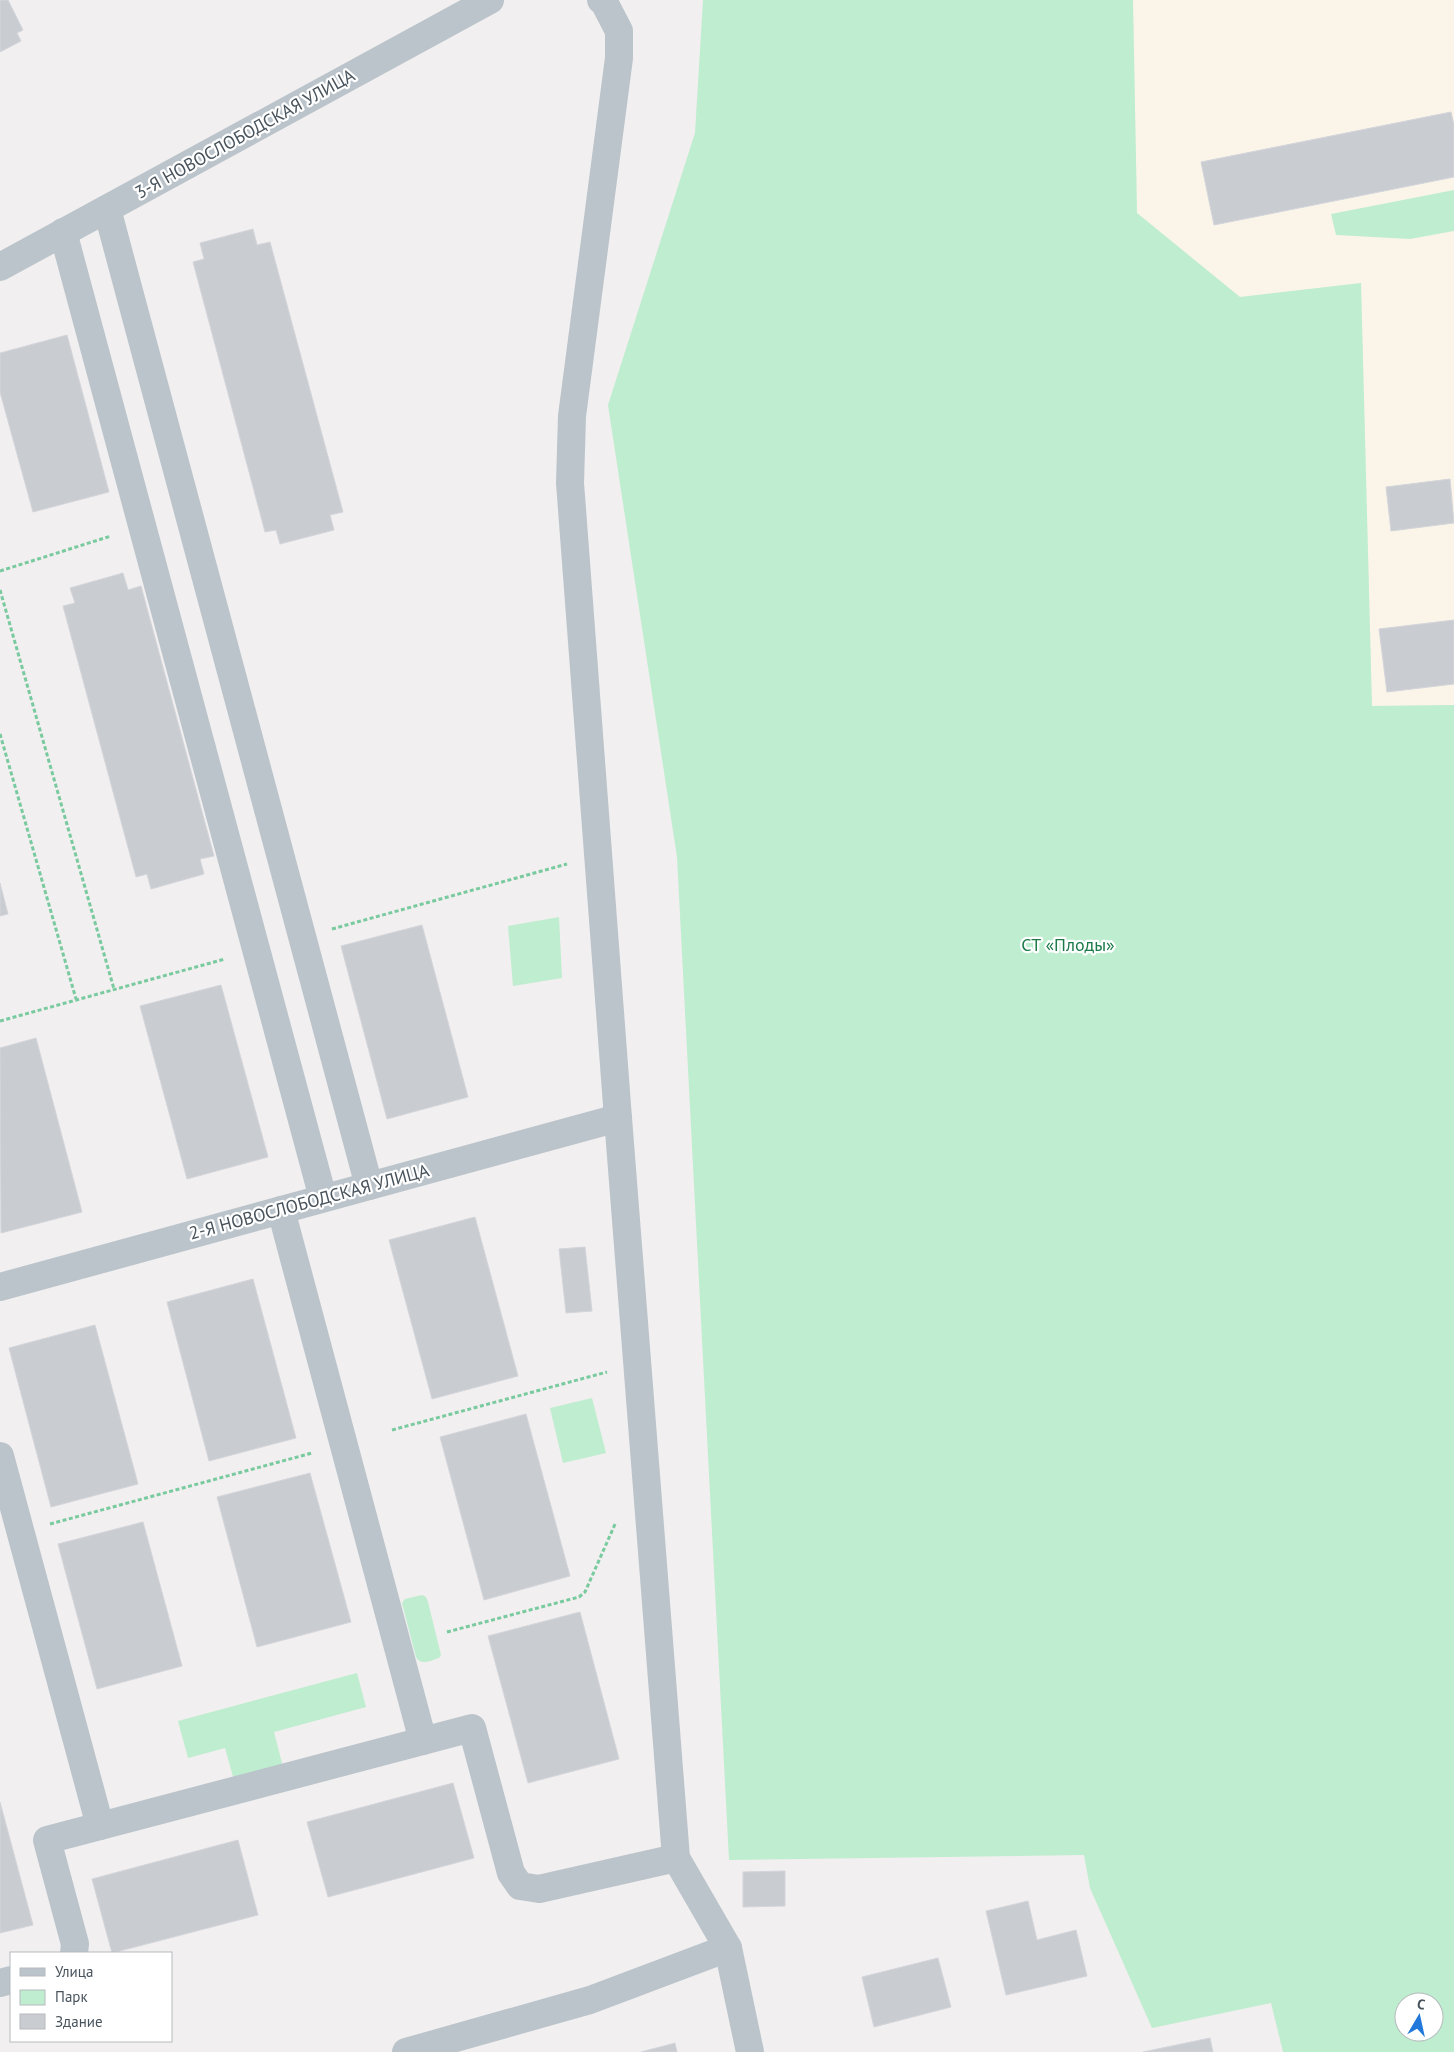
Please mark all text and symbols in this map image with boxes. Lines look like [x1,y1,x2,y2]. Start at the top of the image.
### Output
street label: 3-Я НОВОСЛОБОДСКАЯ УЛИЦА [131,63,359,204]
park label: СТ «Плоды» [1021,933,1115,956]
street label: 2-Я НОВОСЛОБОДСКАЯ УЛИЦА [186,1158,432,1245]
legend [10,1952,172,2042]
text: Улица [55,1962,93,1981]
text: Парк [55,1987,88,2006]
north arrow [1394,1992,1444,2042]
text: С [1416,1995,1426,2014]
text: Здание [55,2012,103,2031]

